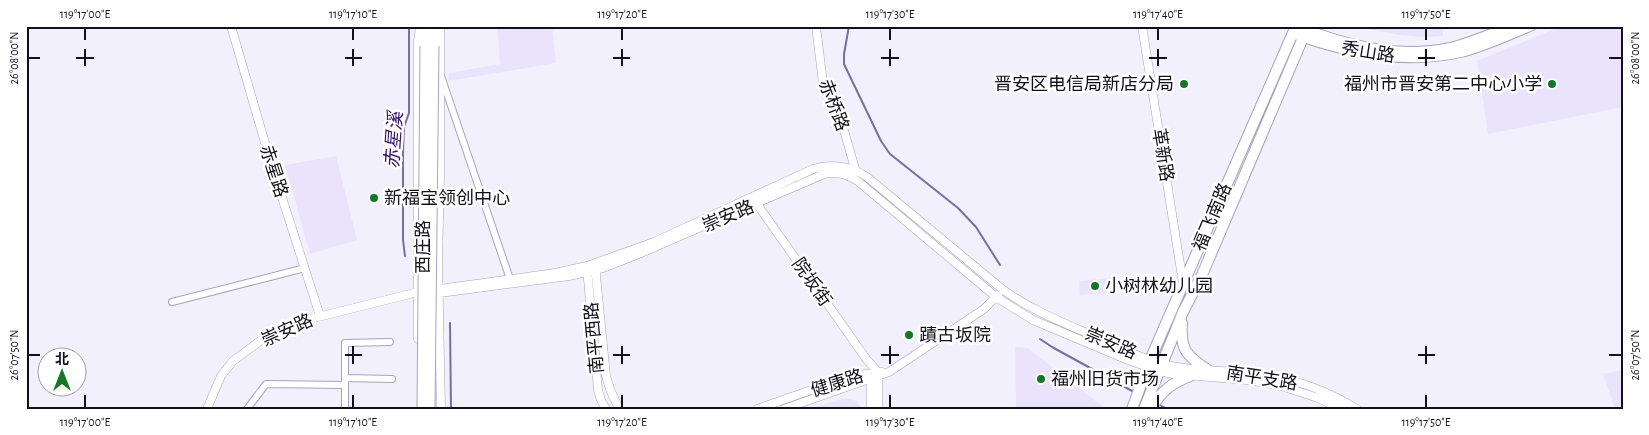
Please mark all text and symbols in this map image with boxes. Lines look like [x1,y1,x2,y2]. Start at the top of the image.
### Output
text: 119°17'00"E [60,8,110,20]
text: 119°17'10"E [329,8,377,20]
text: 119°17'20"E [597,8,647,20]
text: 119°17'30"E [866,8,915,20]
text: 119°17'40"E [1133,8,1183,20]
text: 119°17'50"E [1401,8,1451,20]
text: 26°08'00"N [8,32,20,84]
text: 26°08'00"N [1629,32,1641,84]
street label: 秀山路 [1340,38,1396,66]
place label: 晋安区电信局新店分局 [994,74,1174,94]
place label: 福州市晋安第二中心小学 [1344,74,1542,94]
street label: 赤桥路 [815,76,853,134]
marker: 晋安区电信局新店分局 [1178,78,1190,90]
marker: 福州市晋安第二中心小学 [1546,78,1558,90]
water label: 赤星溪 [382,109,406,169]
street label: 革新路 [1149,127,1177,183]
street label: 赤星路 [256,142,292,200]
street label: 福飞南路 [1189,180,1235,254]
place label: 新福宝领创中心 [384,188,510,208]
marker: 新福宝领创中心 [368,192,380,204]
street label: 崇安路 [699,196,757,236]
street label: 西庄路 [413,220,433,274]
street label: 院坂街 [788,254,836,310]
place label: 小树林幼儿园 [1105,276,1213,296]
marker: 小树林幼儿园 [1089,280,1101,292]
street label: 南平西路 [581,301,607,375]
street label: 崇安路 [258,310,316,350]
street label: 崇安路 [1082,323,1140,363]
place label: 蹟古坂院 [919,325,991,345]
marker: 蹟古坂院 [903,329,915,341]
text: 26°07'50"N [8,330,20,380]
text: 26°07'50"N [1629,330,1641,380]
north arrow [38,348,88,398]
text: 北 [55,352,69,367]
street label: 南平支路 [1225,362,1299,394]
street label: 健康路 [808,366,866,400]
place label: 福州旧货市场 [1051,369,1159,389]
marker: 福州旧货市场 [1035,373,1047,385]
text: 119°17'00"E [60,416,110,428]
text: 119°17'10"E [329,416,377,428]
text: 119°17'20"E [597,416,647,428]
text: 119°17'30"E [866,416,915,428]
text: 119°17'40"E [1133,416,1183,428]
text: 119°17'50"E [1401,416,1451,428]

